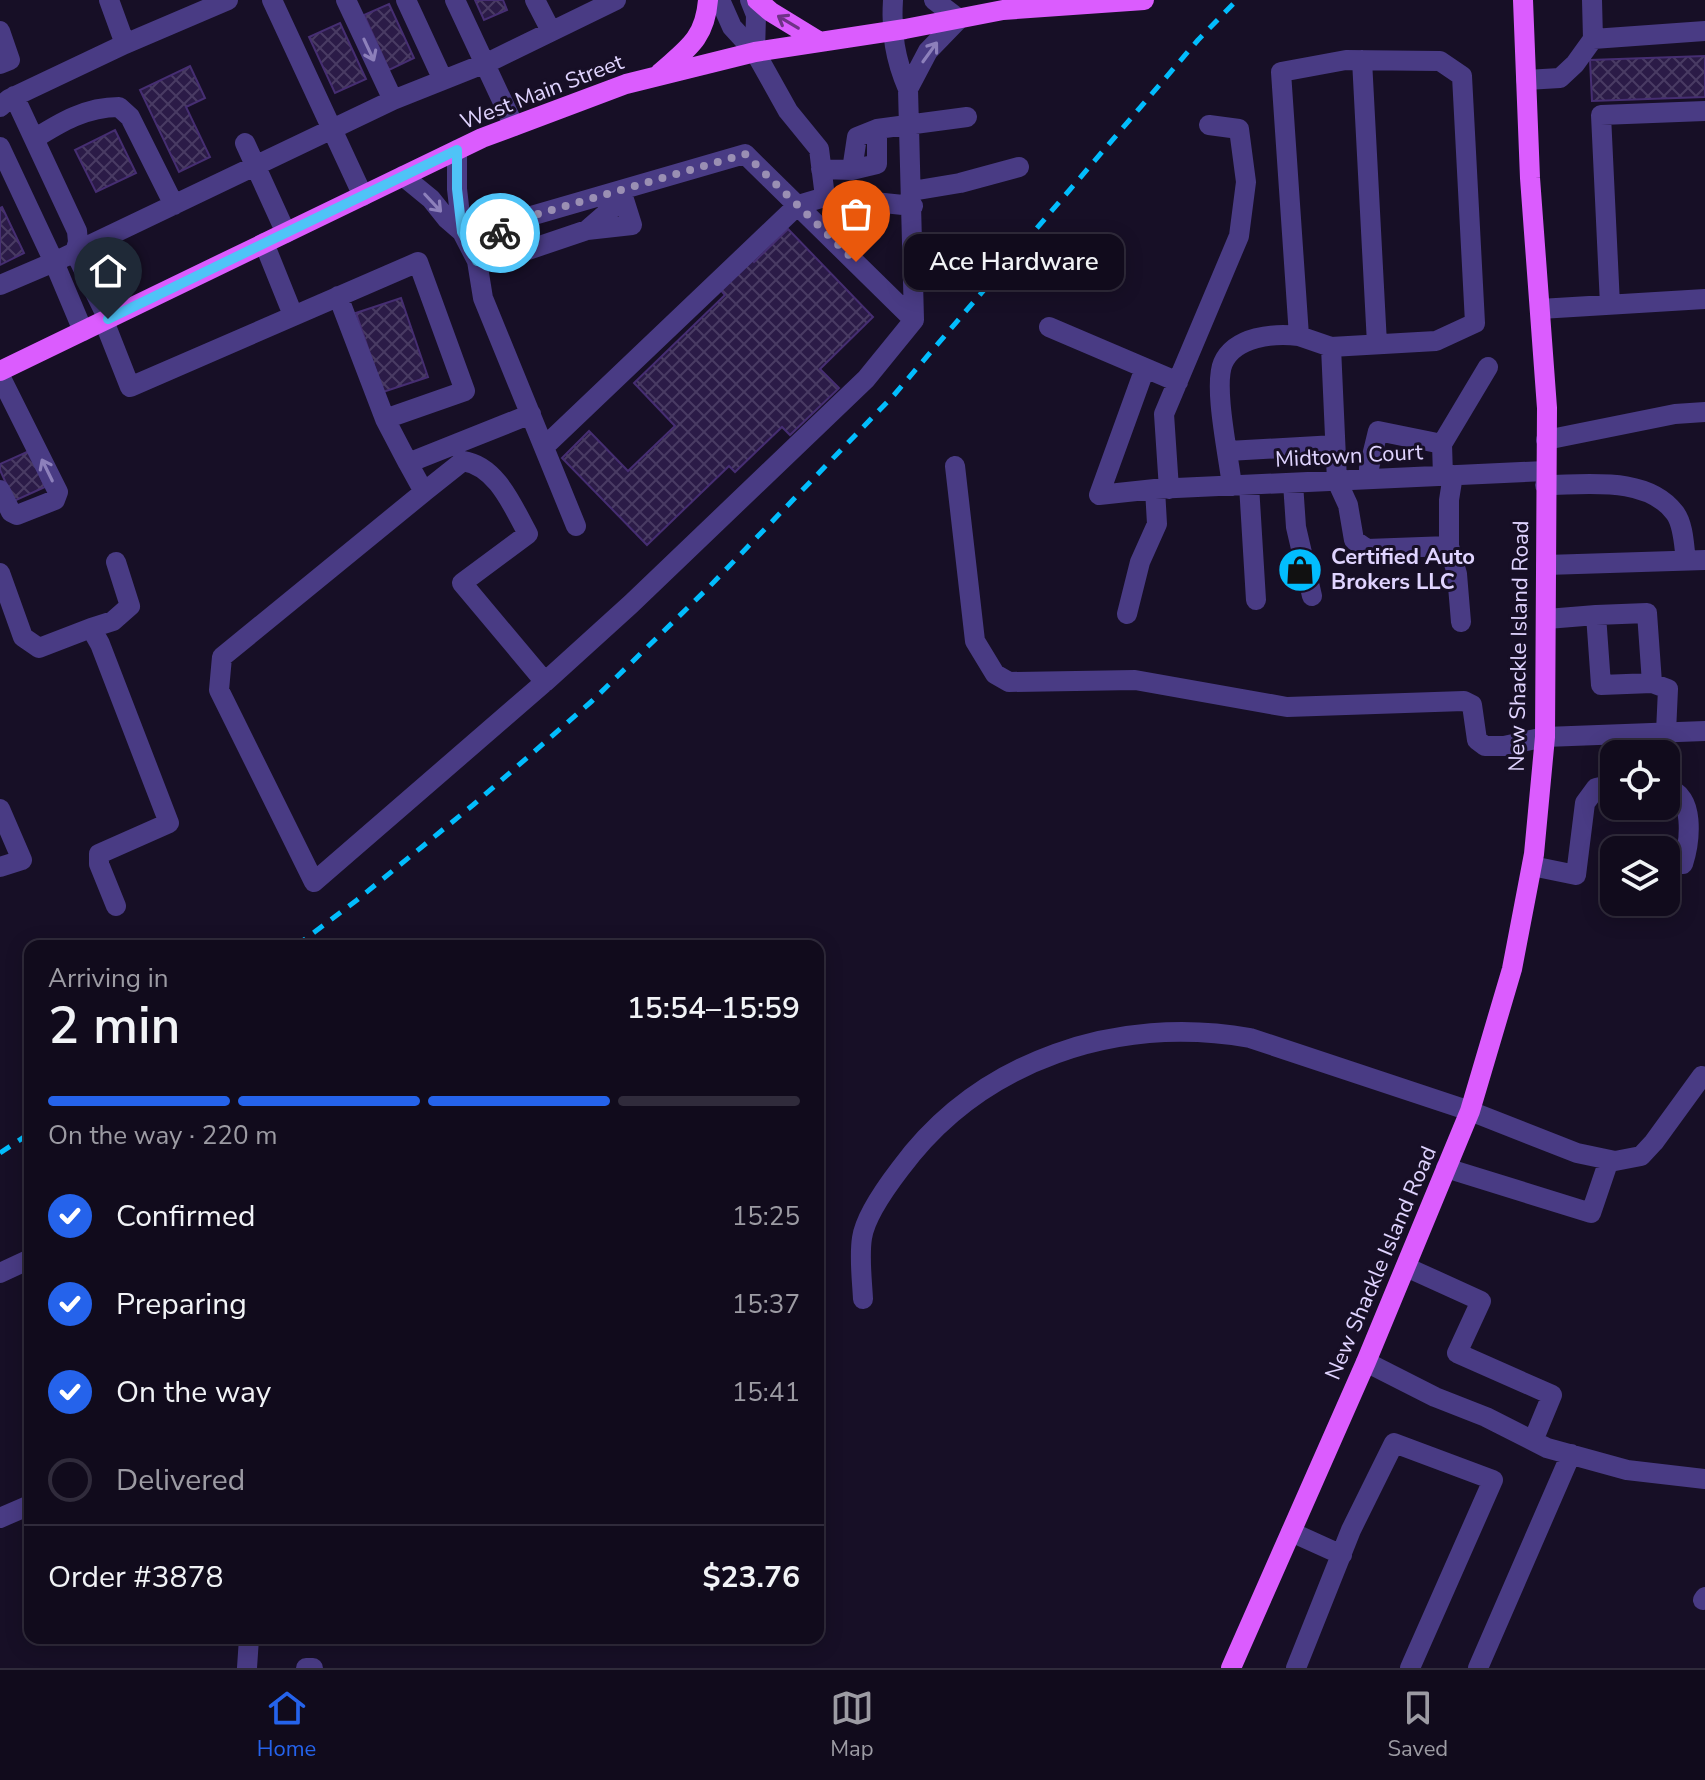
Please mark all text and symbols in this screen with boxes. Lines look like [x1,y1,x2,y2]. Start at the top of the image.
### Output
one-way arrow [777,13,800,29]
one-way arrow [362,38,377,62]
one-way arrow [922,41,938,63]
street label: West Main Street [456,47,628,137]
pin [822,180,890,262]
icon: bag [834,192,878,236]
one-way arrow [424,193,442,213]
courier [460,193,540,273]
icon: bike [478,211,522,255]
callout: Ace Hardware [904,234,1124,290]
pin [74,237,142,319]
text: Ace Hardware [929,244,1099,279]
icon: home [86,249,130,293]
street label: Midtown Court [1274,437,1424,475]
one-way arrow [38,458,54,482]
street label: New Shackle Island Road [1502,520,1536,772]
place label: Certified Auto Brokers LLC [1331,542,1475,597]
shop icon: Certified Auto Brokers LLC [1276,546,1324,594]
map controls [1600,740,1680,916]
button: locate [1600,740,1680,820]
button: layers [1600,836,1680,916]
text: Arriving in [48,961,169,996]
text: 15:54–15:59 [627,988,800,1029]
text: 2 min [48,990,181,1061]
text: On the way · 220 m [48,1118,277,1153]
street label: New Shackle Island Road [1318,1142,1444,1384]
icon: check [48,1194,92,1238]
text: Confirmed [116,1196,256,1237]
text: 15:25 [732,1199,800,1234]
icon: check [48,1282,92,1326]
text: Preparing [116,1284,247,1325]
text: 15:37 [732,1287,800,1322]
icon: check [48,1370,92,1414]
text: On the way [116,1372,271,1413]
text: 15:41 [732,1375,800,1410]
text: Delivered [116,1460,245,1501]
text: Order #3878 [48,1557,223,1598]
text: $23.76 [703,1557,800,1598]
tab: Home [257,1686,316,1764]
tab: Map [830,1686,874,1764]
tab: Saved [1387,1686,1448,1764]

